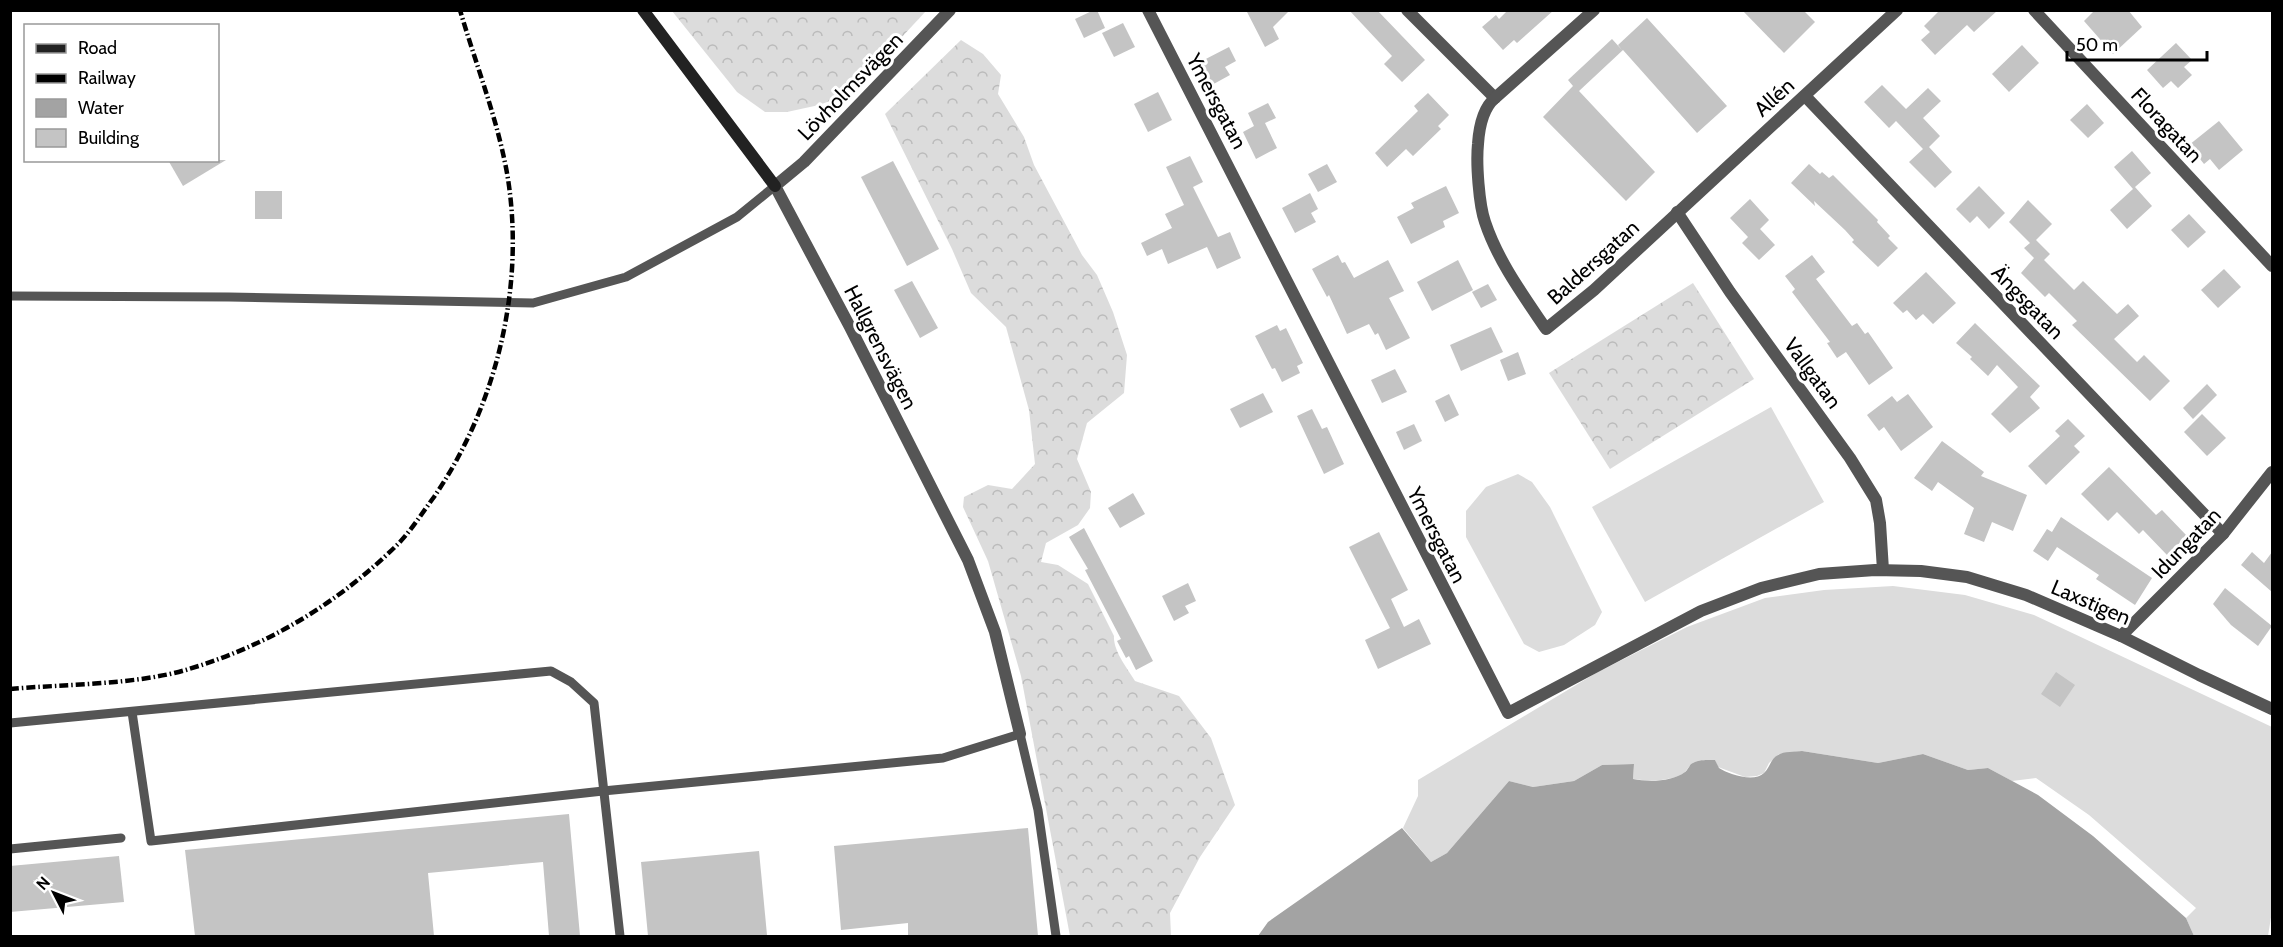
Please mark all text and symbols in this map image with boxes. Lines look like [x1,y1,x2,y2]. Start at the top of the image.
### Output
legend [24,24,219,162]
scale bar [2067,24,2206,62]
street label: Lövholmsvägen [792,27,908,145]
text: 50 m [2076,34,2118,56]
text: Road [78,37,117,59]
street label: Ymersgatan [1181,48,1252,153]
text: Railway [78,67,136,89]
street label: Allén [1749,73,1799,121]
street label: Floragatan [2126,82,2208,168]
text: Water [78,97,124,119]
text: Building [78,127,140,149]
street label: Baldersgatan [1542,214,1644,310]
street label: Ängsgatan [1987,260,2069,344]
street label: Hallgrensvägen [839,281,923,413]
street label: Vallgatan [1779,333,1847,413]
street label: Ymersgatan [1402,482,1472,587]
street label: Idungatan [2146,502,2226,584]
street label: Laxstigen [2048,574,2134,630]
north arrow [24,863,84,923]
text: N [32,873,54,894]

